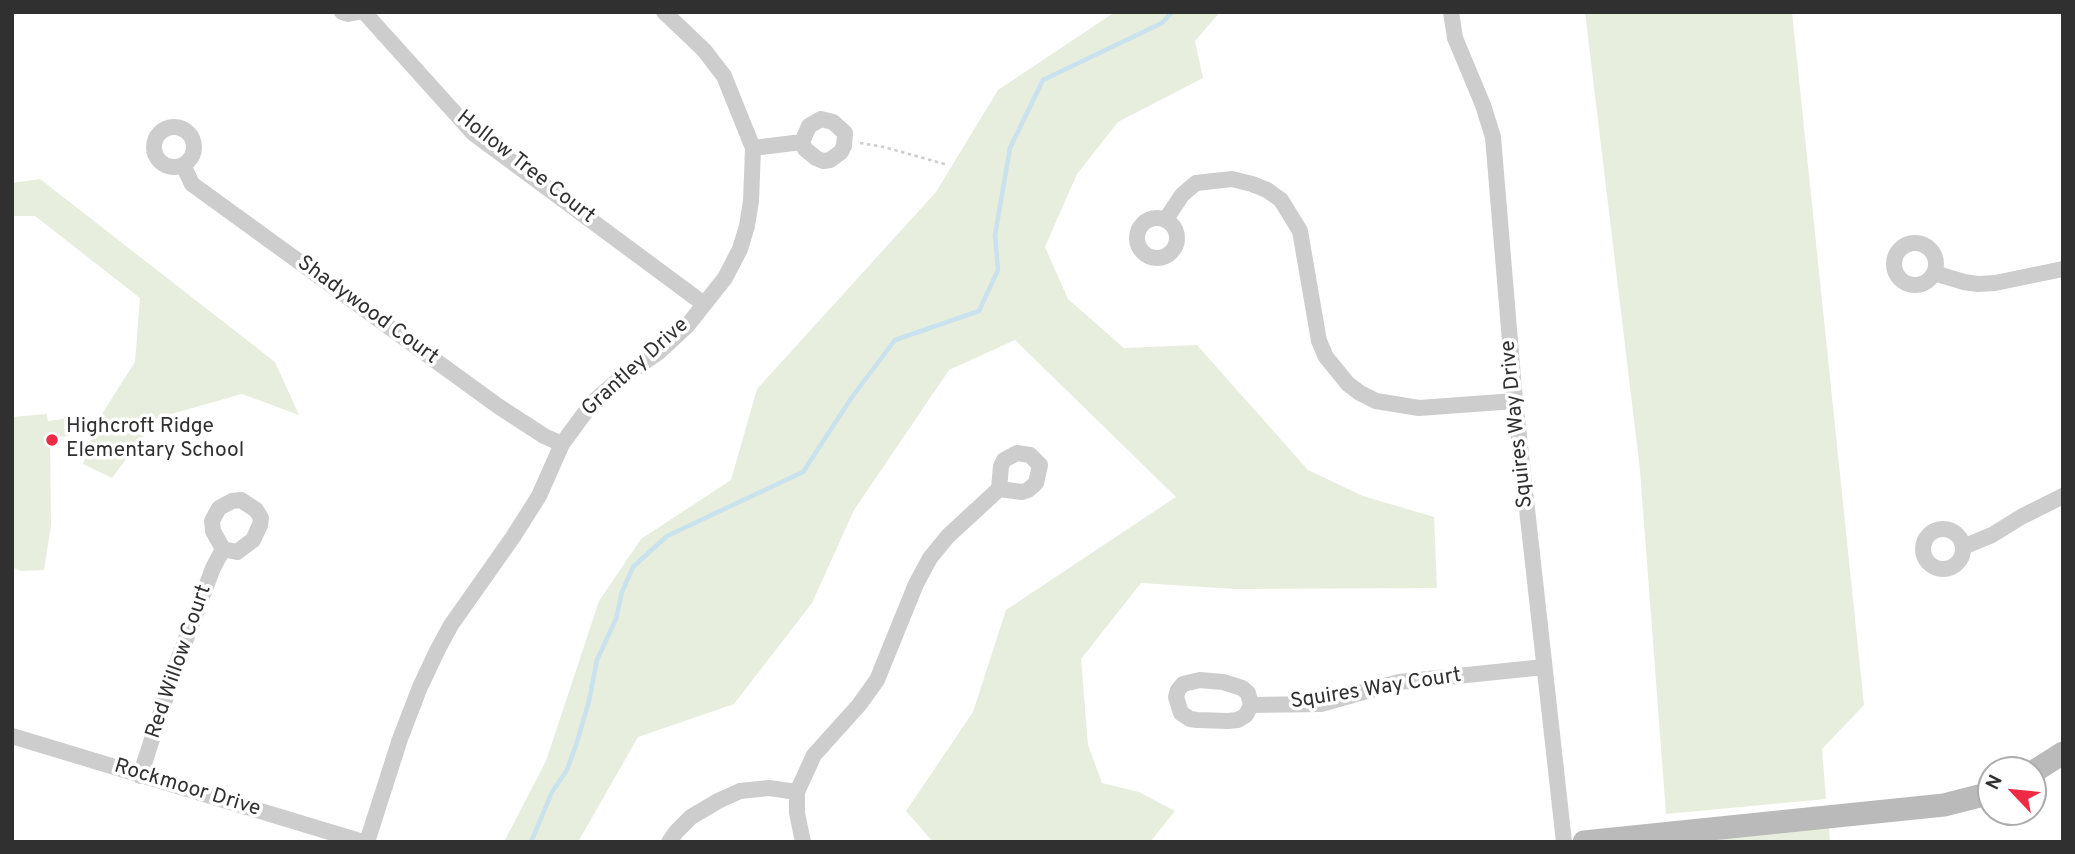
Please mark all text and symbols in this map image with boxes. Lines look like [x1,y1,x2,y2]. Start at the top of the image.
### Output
street label: Hollow Tree Court [451,106,599,230]
street label: Shadywood Court [292,251,442,371]
street label: Grantley Drive [578,314,694,422]
street label: Squires Way Drive [1497,339,1539,509]
place label: Highcroft Ridge Elementary School [66,415,244,465]
marker: Highcroft Ridge Elementary School [44,432,60,448]
street label: Red Willow Court [142,582,218,742]
street label: Squires Way Court [1289,664,1463,716]
street label: Rockmoor Drive [111,755,263,823]
north arrow [1977,756,2047,826]
text: N [1981,771,2009,794]

